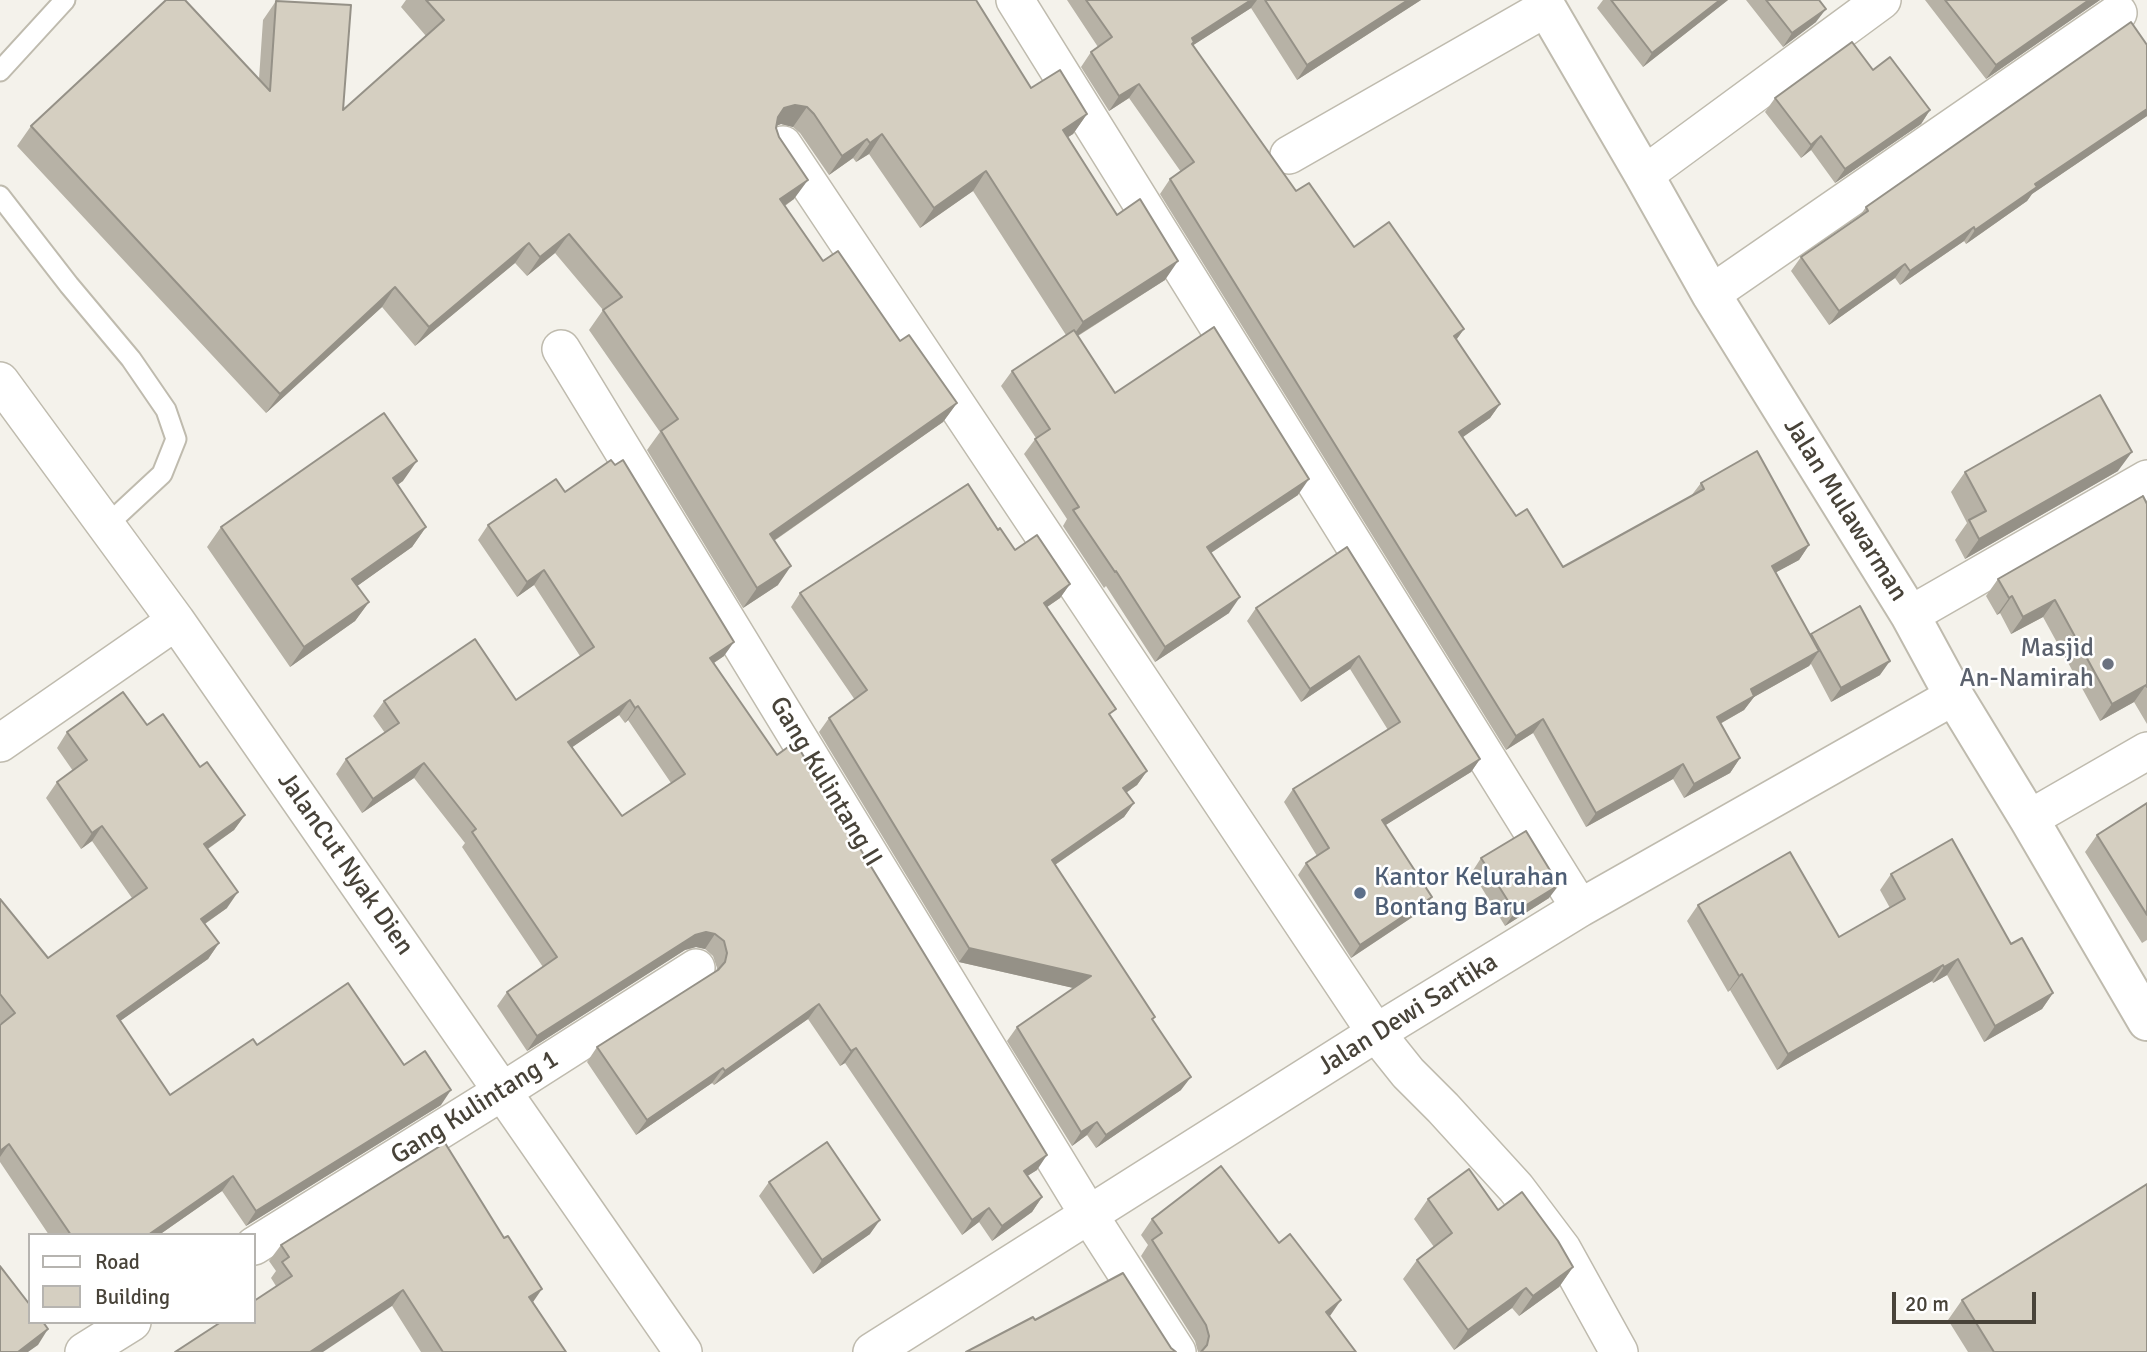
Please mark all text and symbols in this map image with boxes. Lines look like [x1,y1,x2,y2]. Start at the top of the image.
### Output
street label: Jalan Mulawarman [1776,413,1914,607]
place label: Masjid An-Namirah [1959,633,2094,694]
marker: Masjid An-Namirah [2100,656,2116,672]
street label: Gang Kulintang II [762,691,888,873]
street label: JalanCut Nyak Dien [270,766,420,962]
place label: Kantor Kelurahan Bontang Baru [1374,862,1568,924]
marker: Kantor Kelurahan Bontang Baru [1352,885,1368,901]
street label: Jalan Dewi Sartika [1312,947,1504,1083]
street label: Gang Kulintang 1 [386,1044,564,1172]
legend [28,1233,256,1324]
text: Road [95,1249,140,1275]
scale bar [1895,1278,2038,1322]
text: Building [95,1284,170,1310]
text: 20 m [1905,1291,1949,1317]

